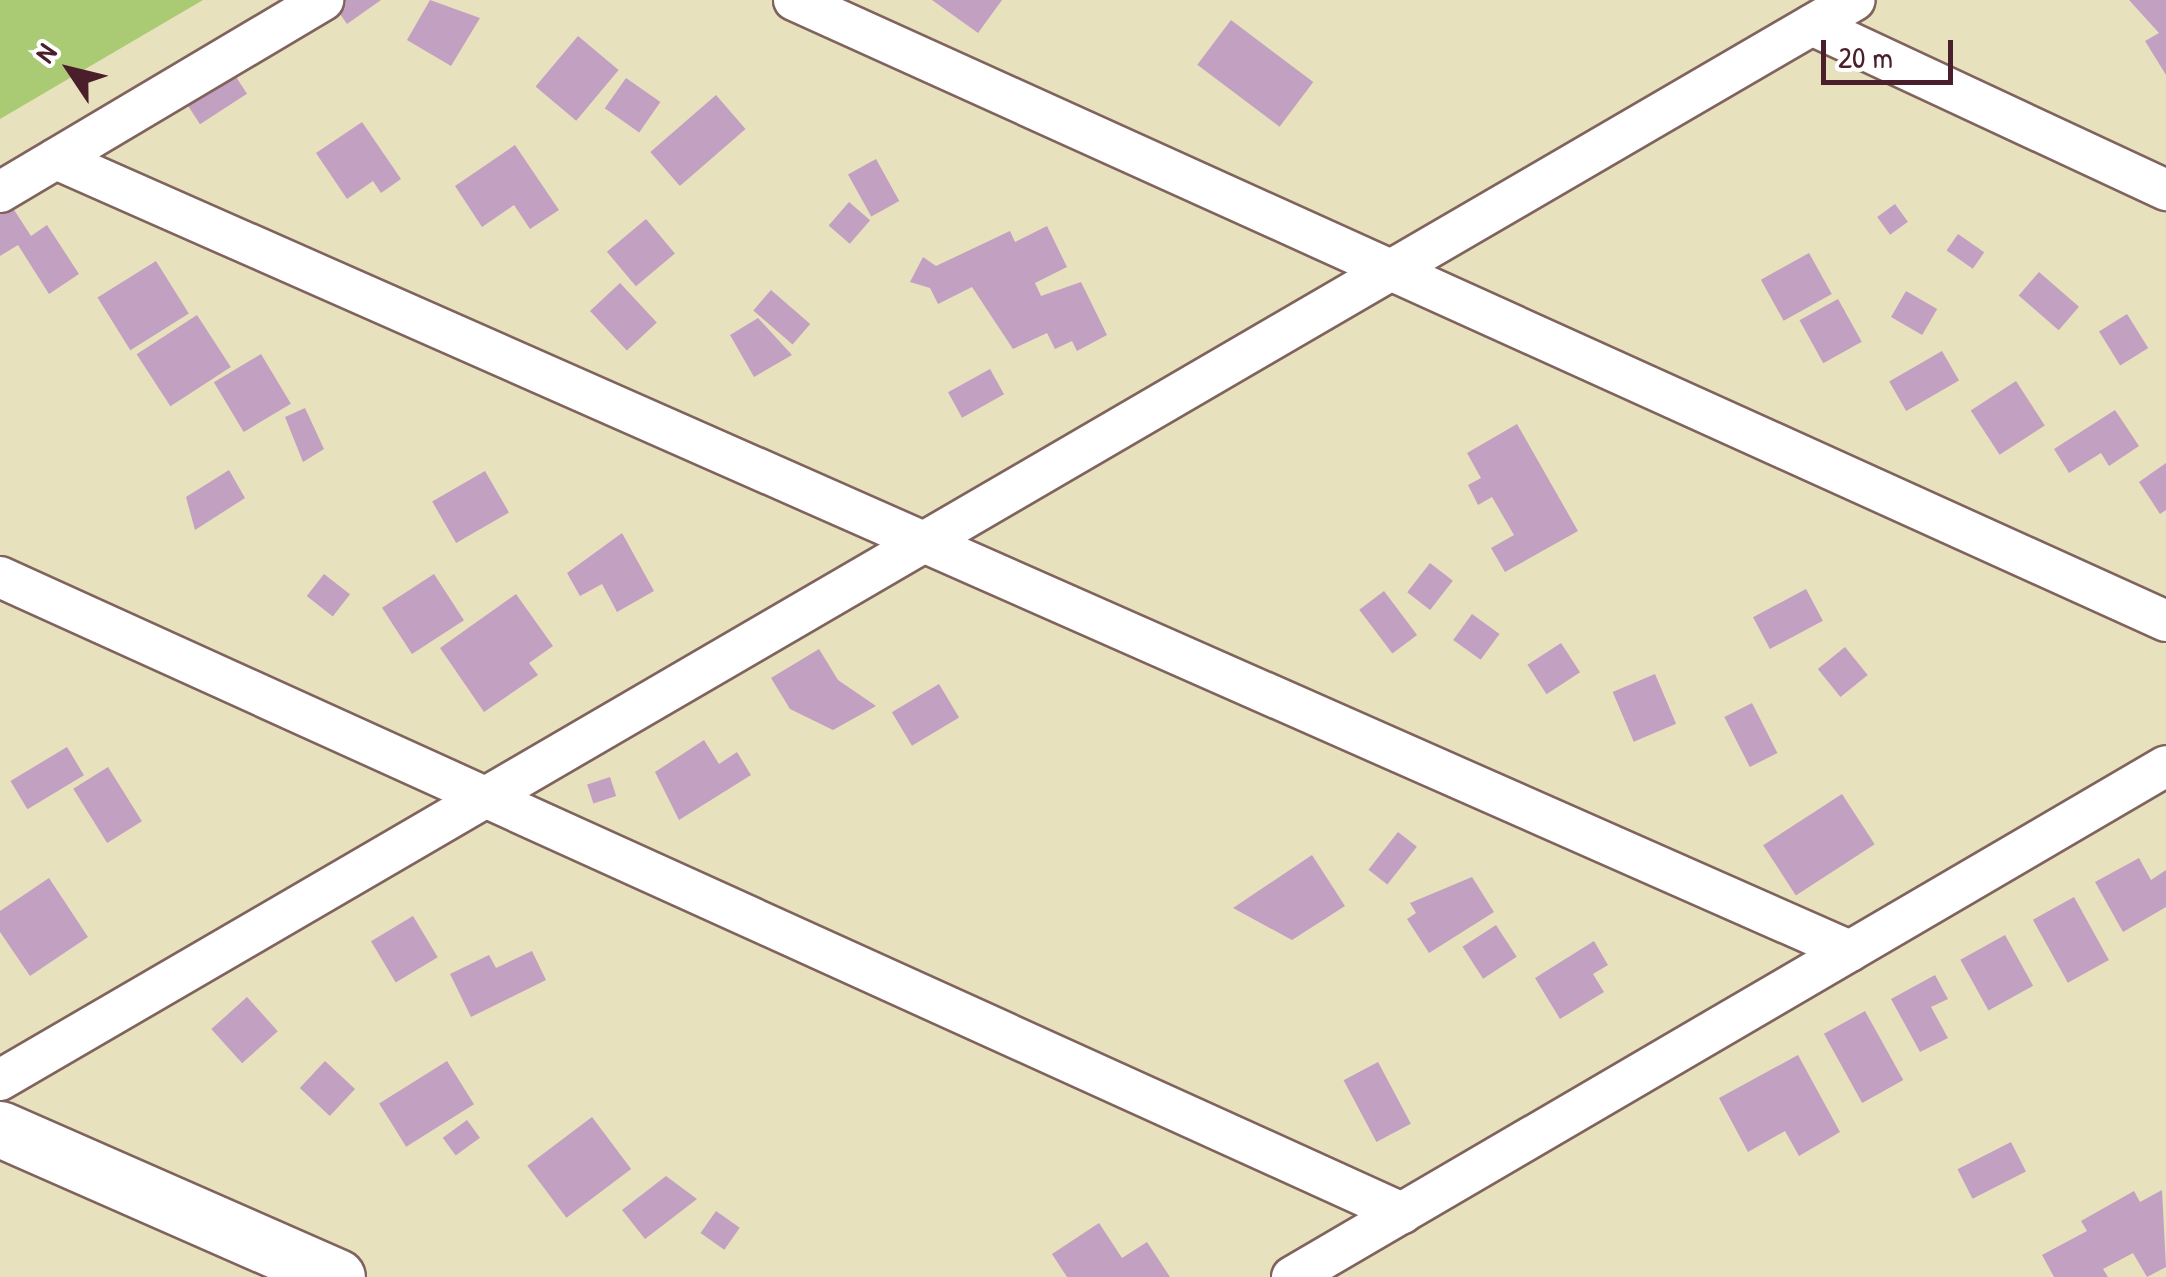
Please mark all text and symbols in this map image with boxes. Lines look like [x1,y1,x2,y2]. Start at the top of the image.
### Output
north arrow [20,20,120,120]
scale bar [1826,20,1958,82]
text: N [26,36,65,70]
text: 20 m [1838,37,1893,77]

